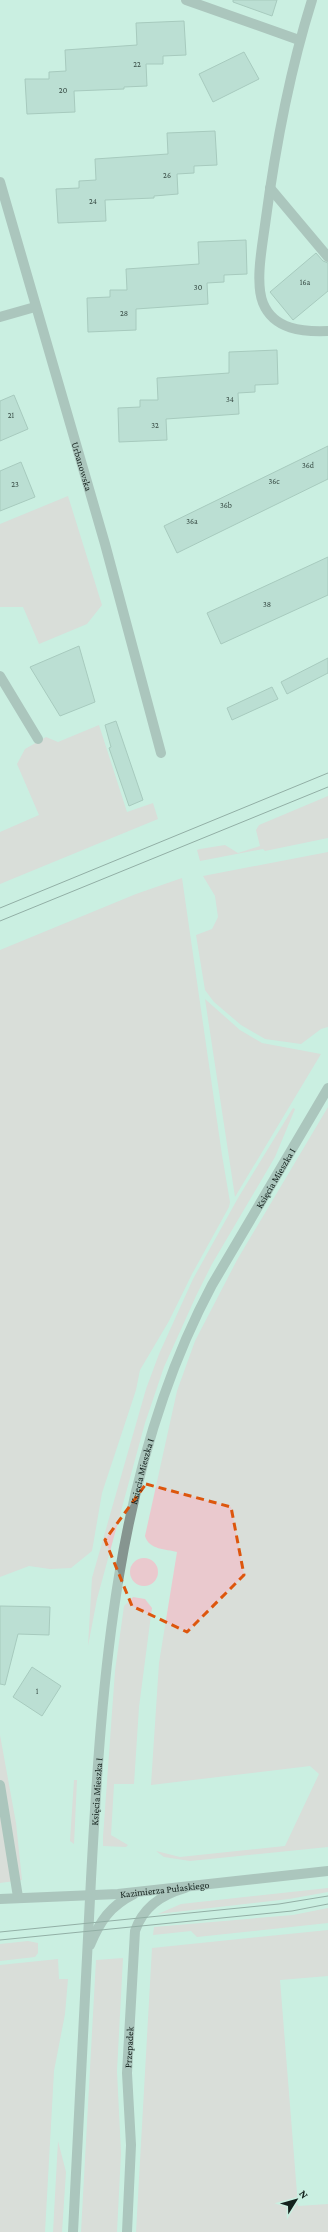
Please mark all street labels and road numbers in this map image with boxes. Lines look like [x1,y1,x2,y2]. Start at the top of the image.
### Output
street label: Urbanowska [70,440,95,493]
street label: Księcia Mieszka I [253,1146,297,1210]
street label: Księcia Mieszka I [128,1437,155,1505]
street label: Księcia Mieszka I [89,1757,104,1826]
street label: Kazimierza Pułaskiego [119,1879,210,1899]
street label: Przepadek [122,2026,135,2068]

